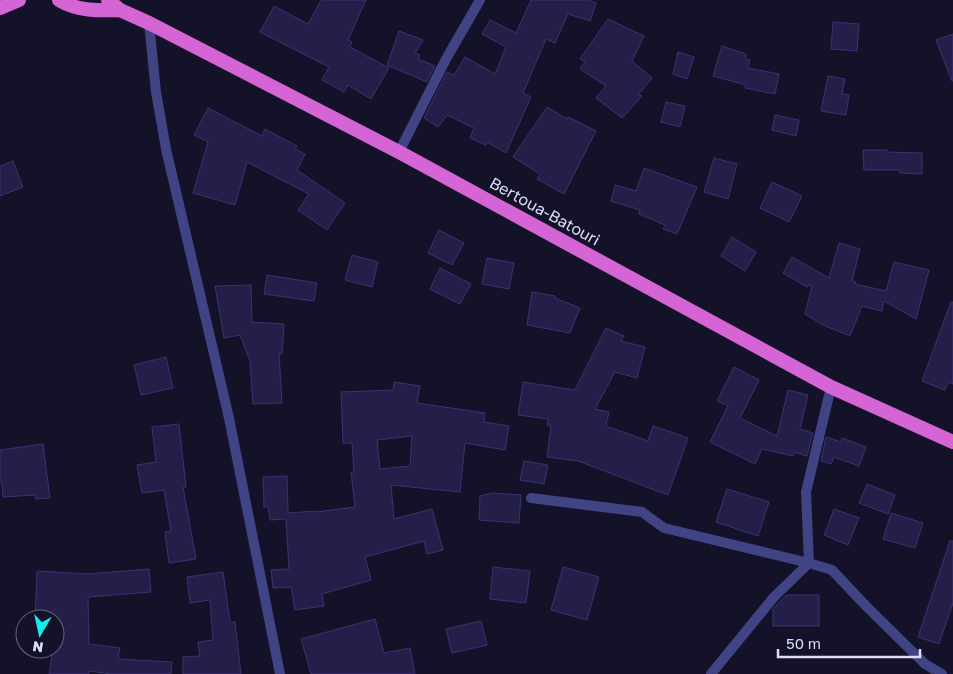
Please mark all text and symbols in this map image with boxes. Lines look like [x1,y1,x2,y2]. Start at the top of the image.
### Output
street label: Bertoua-Batouri [486,172,604,250]
north arrow [15,609,65,659]
scale bar [778,626,920,658]
text: 50 m [786,634,821,652]
text: N [31,638,44,657]

